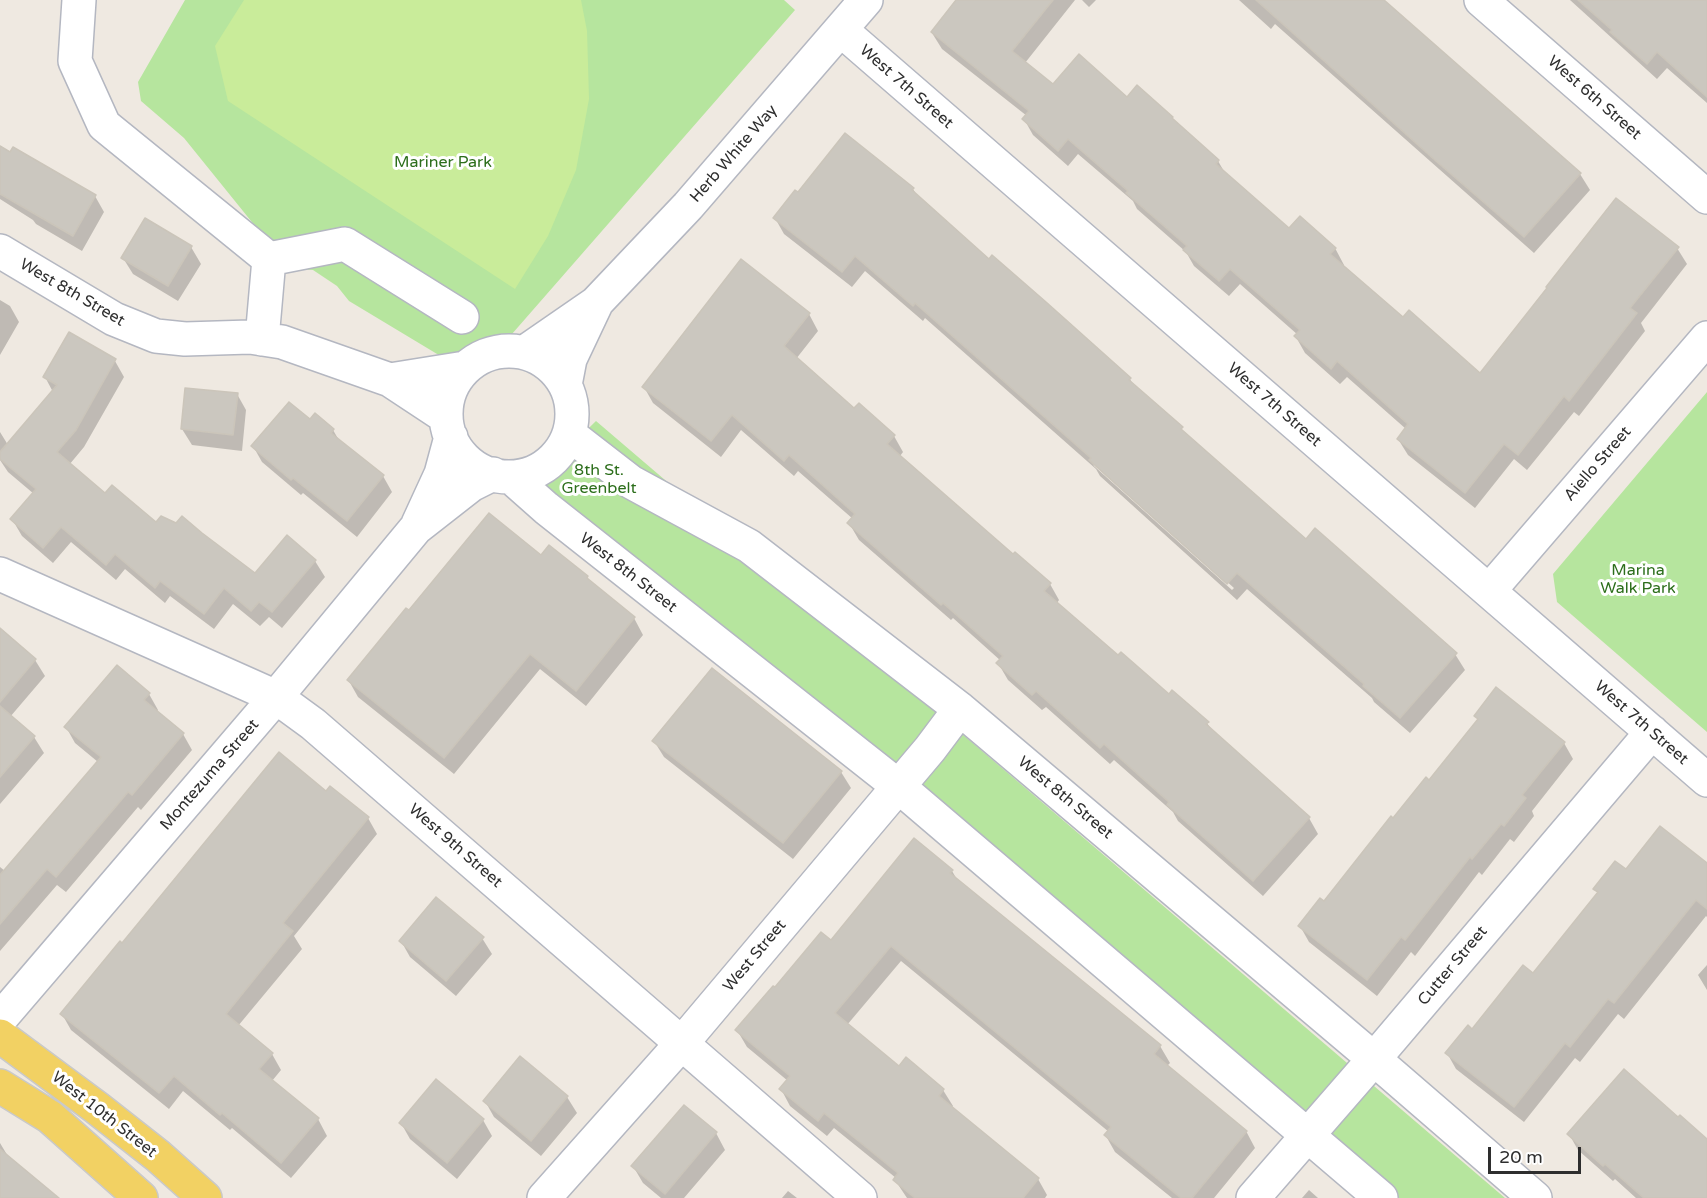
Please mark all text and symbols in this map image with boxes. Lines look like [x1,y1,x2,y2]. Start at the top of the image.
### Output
street label: West 7th Street [855,41,957,133]
street label: West 6th Street [1543,52,1645,144]
street label: Herb White Way [686,101,782,207]
park label: Mariner Park [394,153,492,173]
street label: West 8th Street [16,255,128,331]
street label: West 7th Street [1223,359,1325,451]
street label: Aiello Street [1560,423,1636,505]
park label: 8th St. Greenbelt [561,461,637,499]
street label: West 8th Street [576,529,680,617]
park label: Marina Walk Park [1600,561,1676,599]
street label: West 7th Street [1590,677,1692,769]
street label: Montezuma Street [157,716,263,834]
street label: West 8th Street [1014,753,1116,843]
street label: West 9th Street [404,800,506,892]
street label: West Street [719,916,791,996]
street label: Cutter Street [1414,922,1492,1010]
street label: West 10th Street [48,1068,160,1162]
scale bar [1491,1135,1584,1173]
text: 20 m [1499,1146,1543,1168]

